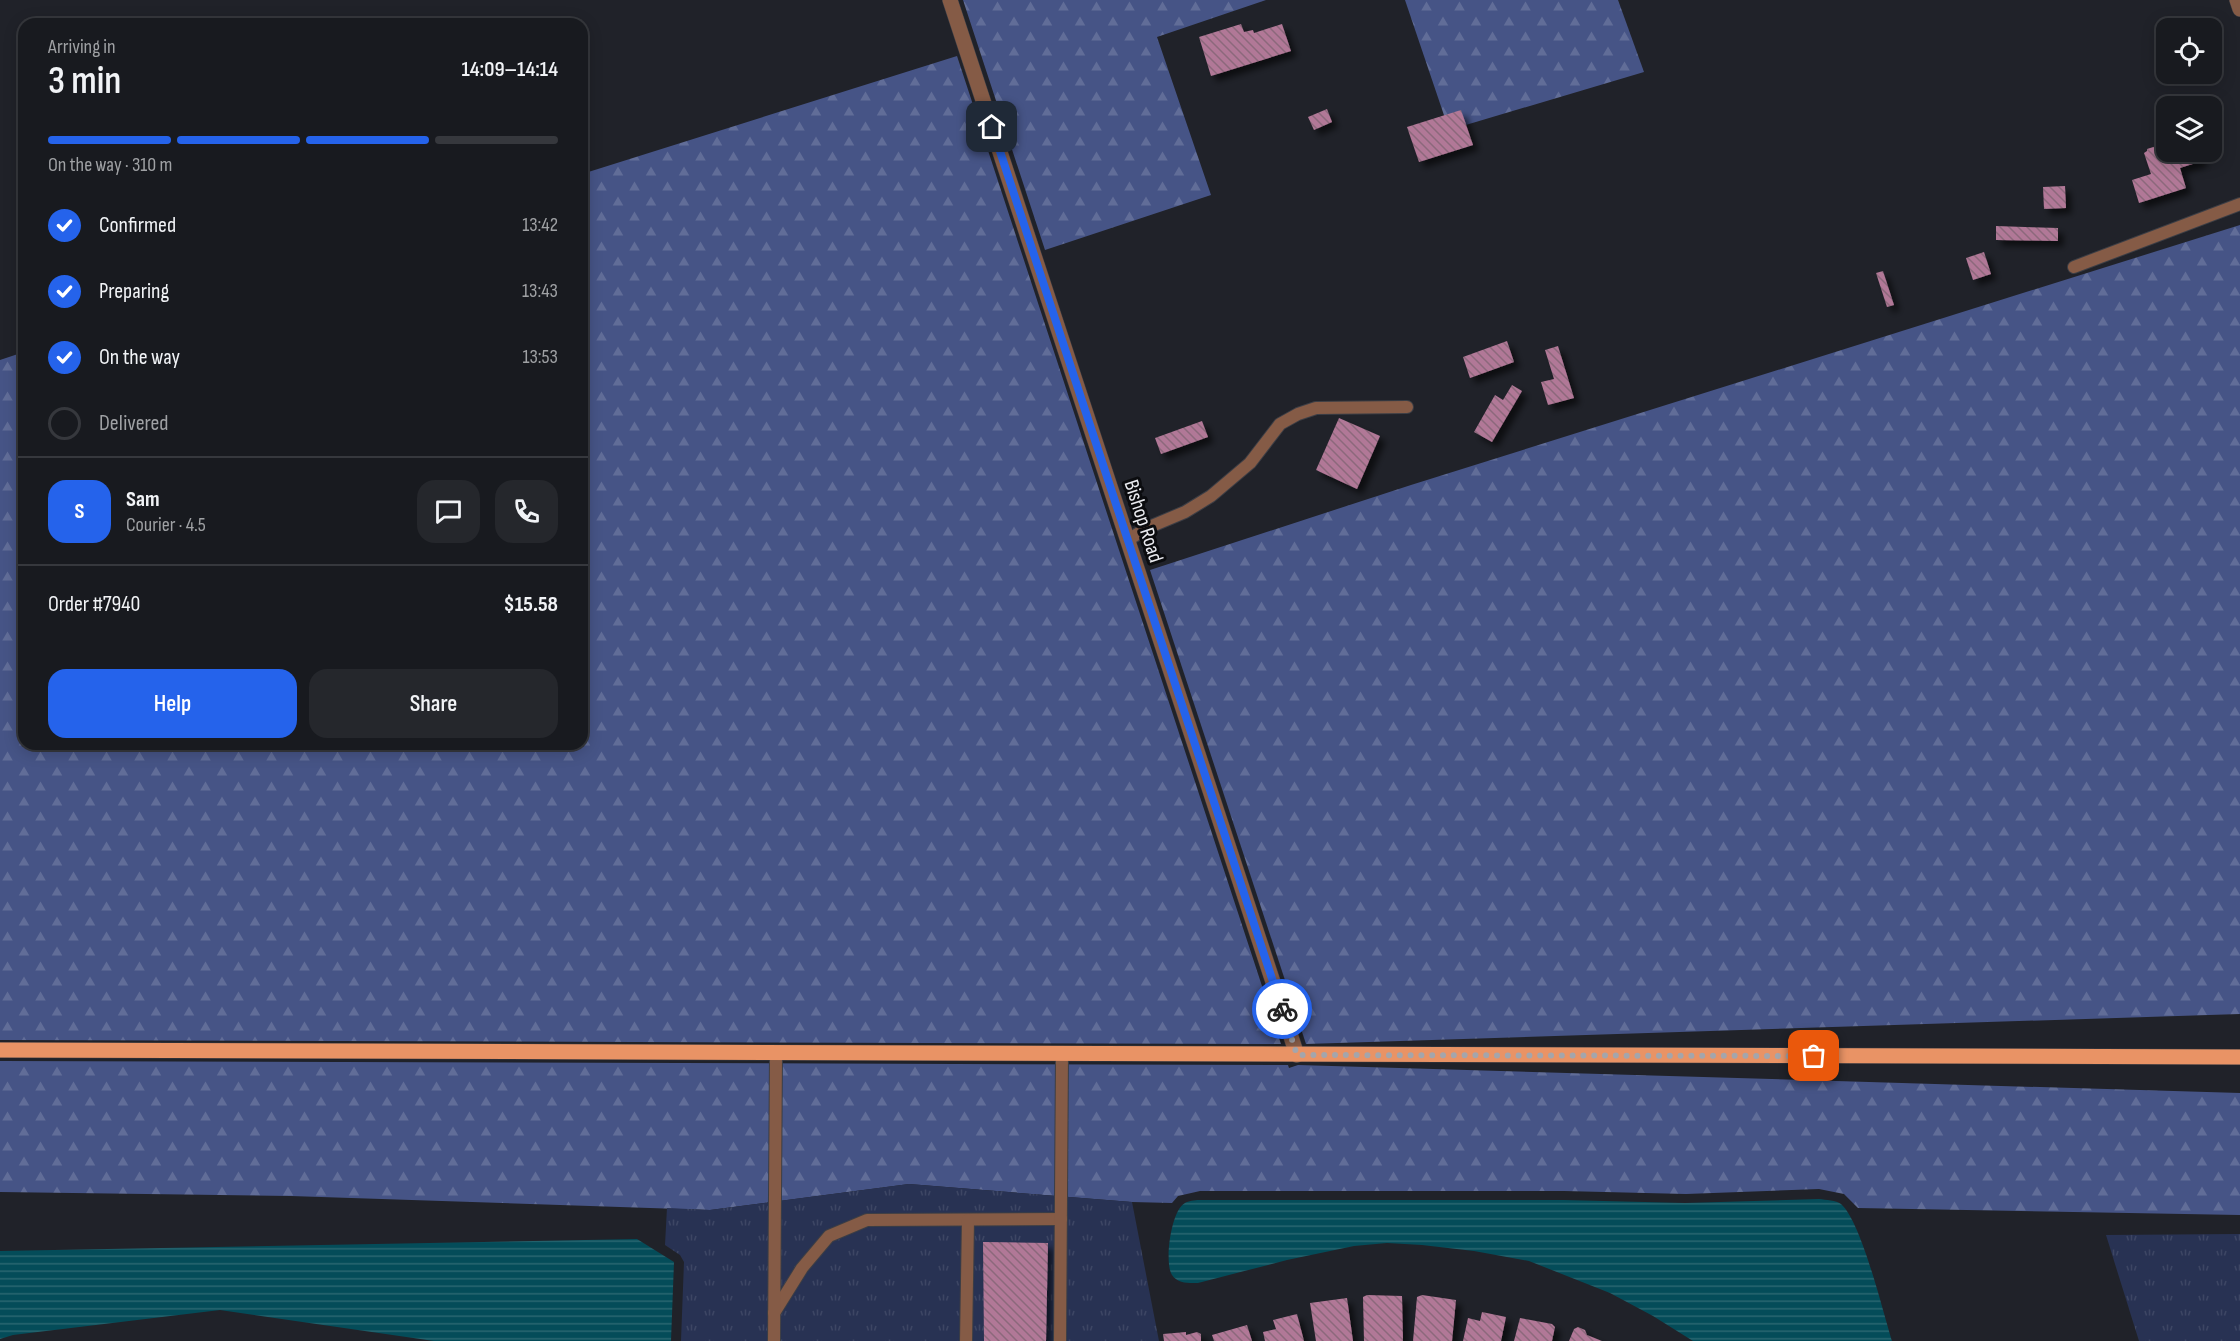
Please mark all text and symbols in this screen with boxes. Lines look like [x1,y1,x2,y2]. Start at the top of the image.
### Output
map controls [2156,18,2222,162]
button: locate [2156,18,2222,84]
text: Arriving in [48,35,116,59]
text: 14:09–14:14 [461,56,558,83]
text: 3 min [48,58,121,105]
button: layers [2156,96,2222,162]
pin [966,101,1017,152]
icon: home [975,110,1008,143]
text: On the way · 310 m [48,153,172,177]
icon: check [48,209,81,242]
text: Confirmed [99,212,176,239]
text: 13:42 [522,213,558,237]
icon: check [48,275,81,308]
text: Preparing [99,278,169,305]
text: 13:43 [522,279,558,303]
icon: check [48,341,81,374]
text: On the way [99,344,180,371]
text: 13:53 [522,345,558,369]
text: Delivered [99,410,168,437]
street label: Bishop Road [1118,477,1169,566]
button: chat [417,480,480,543]
button: phone [495,480,558,543]
text: Sam [126,486,160,513]
text: S [75,498,84,525]
text: Courier · 4.5 [126,513,206,537]
text: Order #7940 [48,591,140,618]
text: $15.58 [503,591,558,618]
button: Help [48,669,297,738]
button: Share [309,669,558,738]
courier [1252,979,1312,1039]
icon: bike [1266,993,1299,1026]
pin [1788,1030,1839,1081]
icon: bag [1797,1039,1830,1072]

